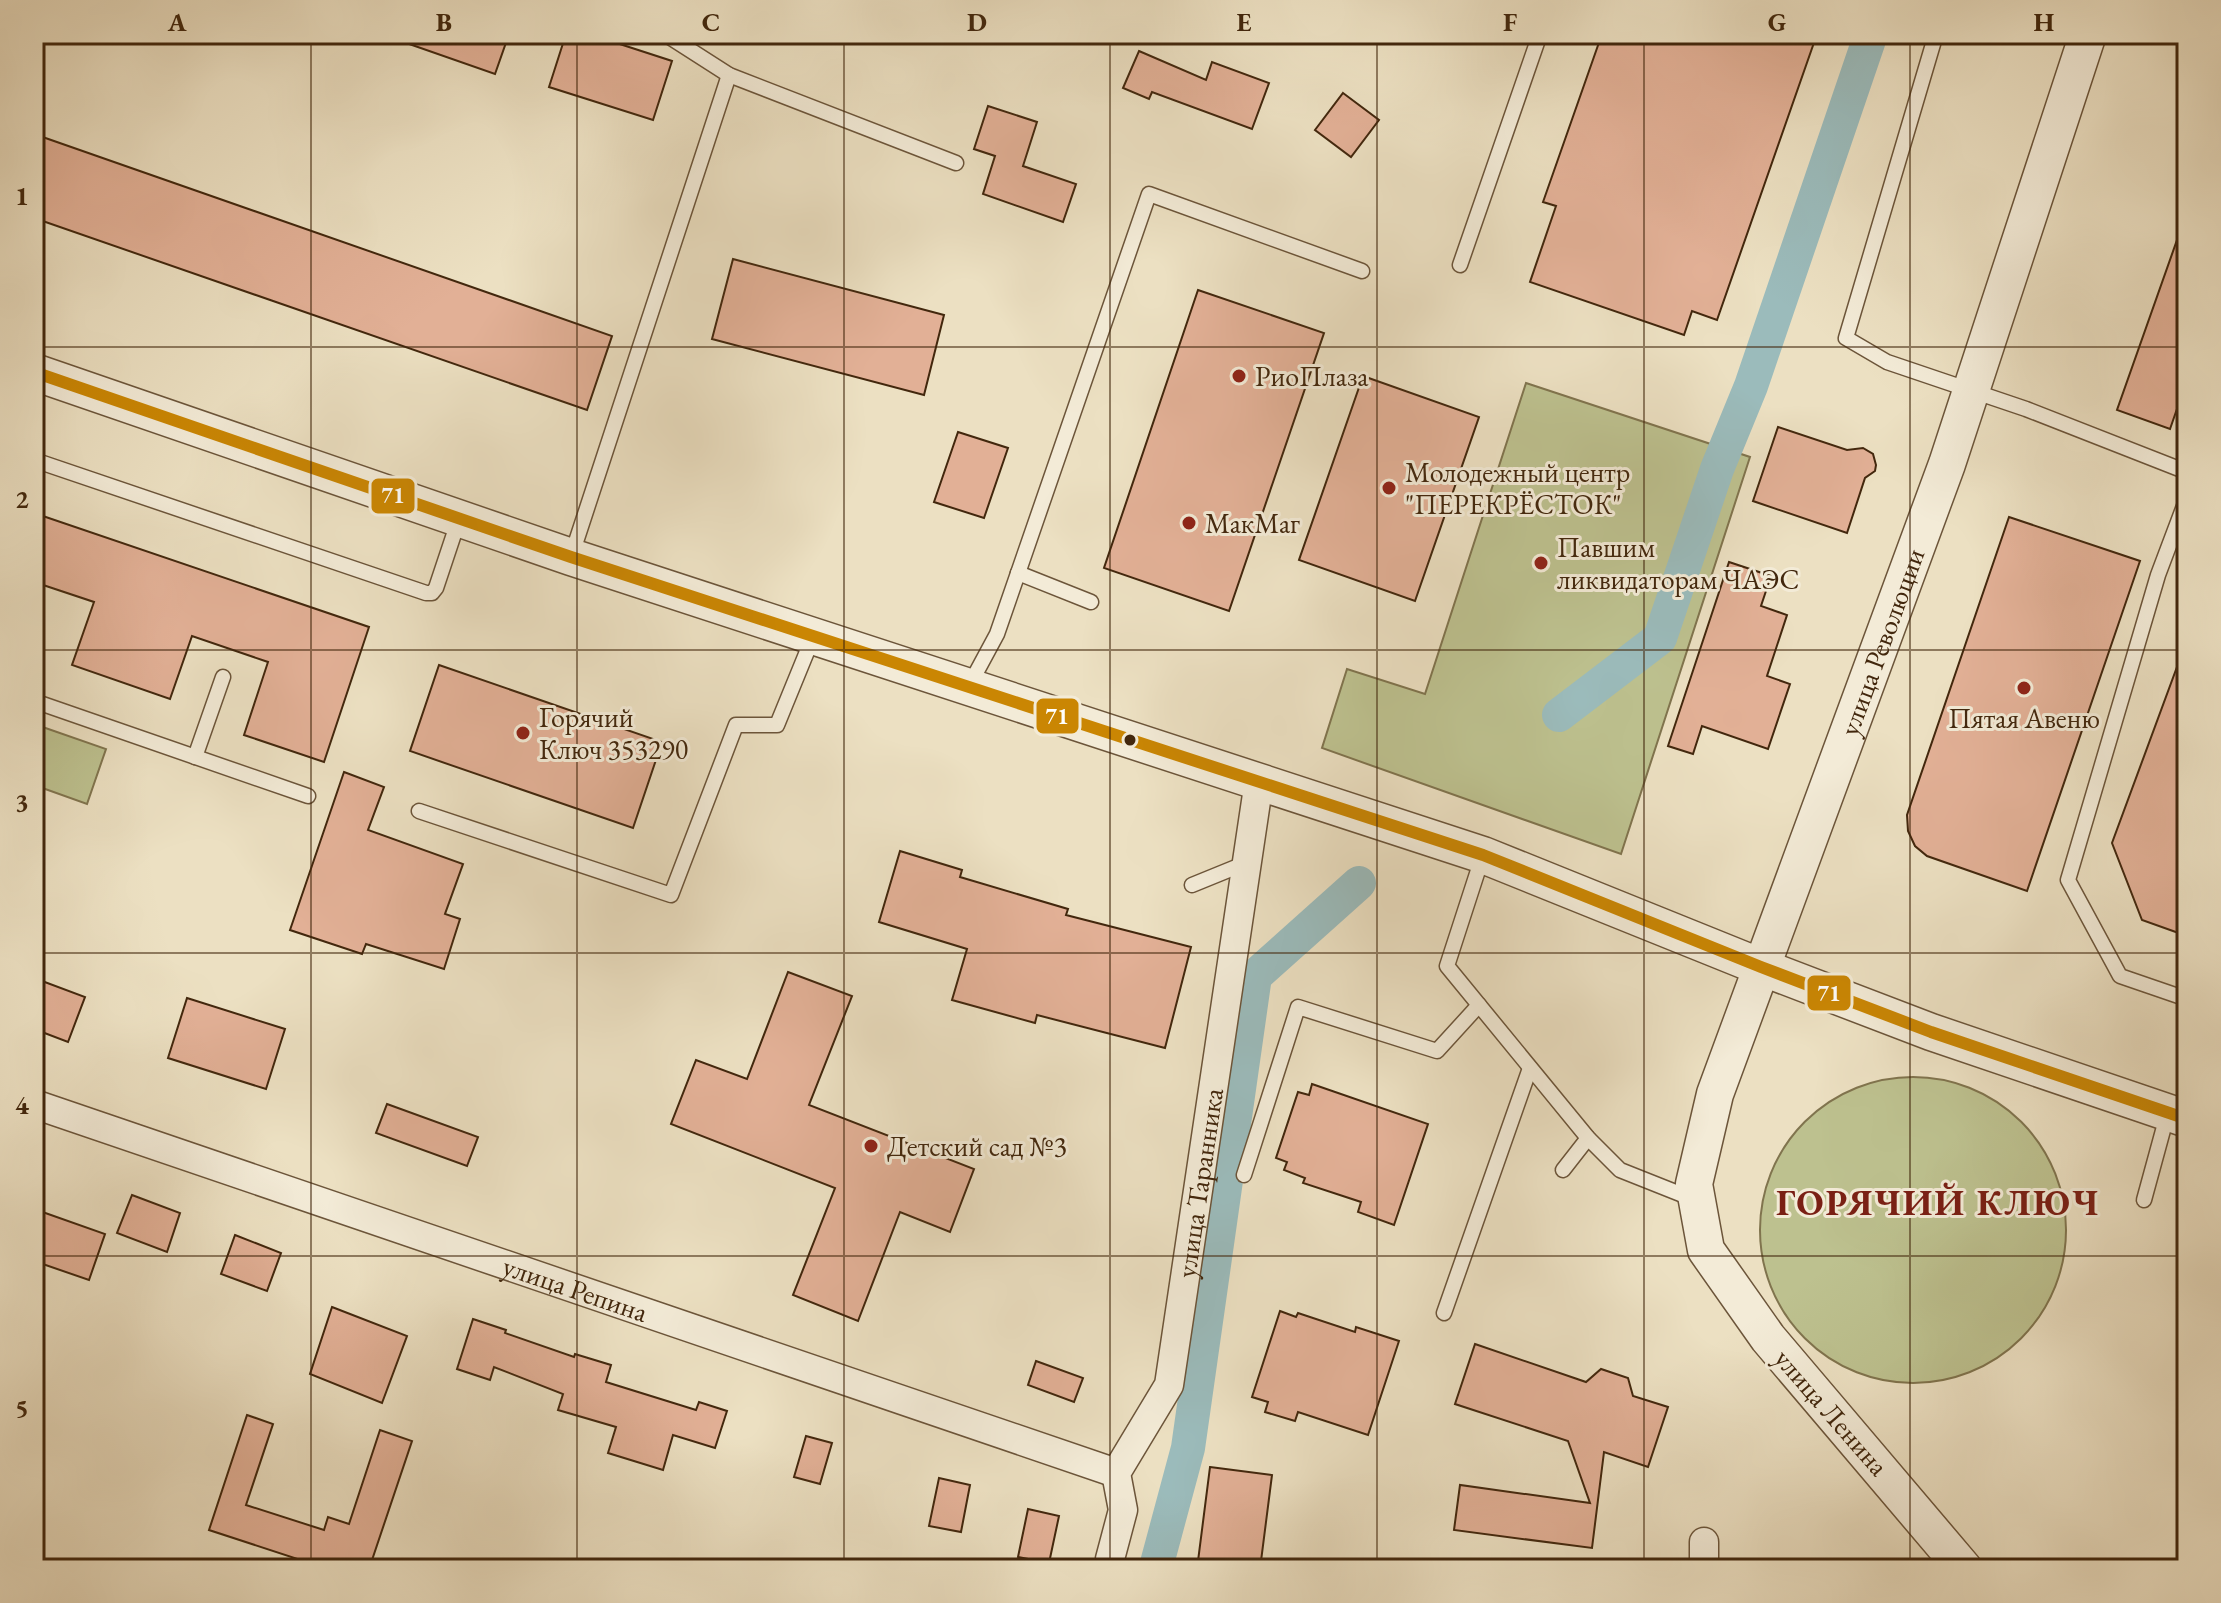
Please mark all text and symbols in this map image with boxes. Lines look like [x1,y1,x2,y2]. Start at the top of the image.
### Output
text: A [167,5,187,39]
text: B [436,5,452,39]
text: C [702,5,720,39]
text: D [967,5,987,39]
text: E [1237,5,1252,39]
text: F [1503,5,1517,39]
text: G [1768,5,1787,39]
text: H [2034,5,2055,39]
text: 1 [15,179,29,213]
place label: РиоПлаза [1255,358,1369,394]
marker: РиоПлаза [1230,367,1248,385]
place label: Молодежный центр "ПЕРЕКРЁСТОК" [1405,454,1630,522]
line badge: 71 [370,477,416,515]
marker: Молодежный центр "ПЕРЕКРЁСТОК" [1380,479,1398,497]
text: 71 [381,481,405,510]
text: 2 [15,482,29,516]
place label: МакМаг [1205,505,1300,541]
marker: МакМаг [1180,514,1198,532]
place label: Павшим ликвидаторам ЧАЭС [1557,529,1799,597]
street label: улица Революции [1831,543,1933,740]
marker: Павшим ликвидаторам ЧАЭС [1532,554,1550,572]
marker: Пятая Авеню [2015,679,2033,697]
line badge: 71 [1035,697,1080,735]
place label: Горячий Ключ 353290 [539,699,688,767]
place label: Пятая Авеню [1948,700,2100,736]
text: 71 [1045,702,1069,731]
marker: Горячий Ключ 353290 [514,724,532,742]
unlabelled marker [1122,732,1138,748]
text: 3 [15,785,29,819]
line badge: 71 [1806,974,1852,1012]
text: 71 [1817,979,1841,1008]
street label: улица Таранника [1167,1085,1231,1280]
text: 4 [15,1088,29,1122]
place label: Детский сад №3 [887,1128,1067,1164]
marker: Детский сад №3 [862,1137,880,1155]
district label: ГОРЯЧИЙ КЛЮЧ [1776,1179,2100,1226]
street label: улица Репина [498,1247,653,1330]
street label: улица Ленина [1767,1341,1898,1484]
text: 5 [15,1391,29,1425]

